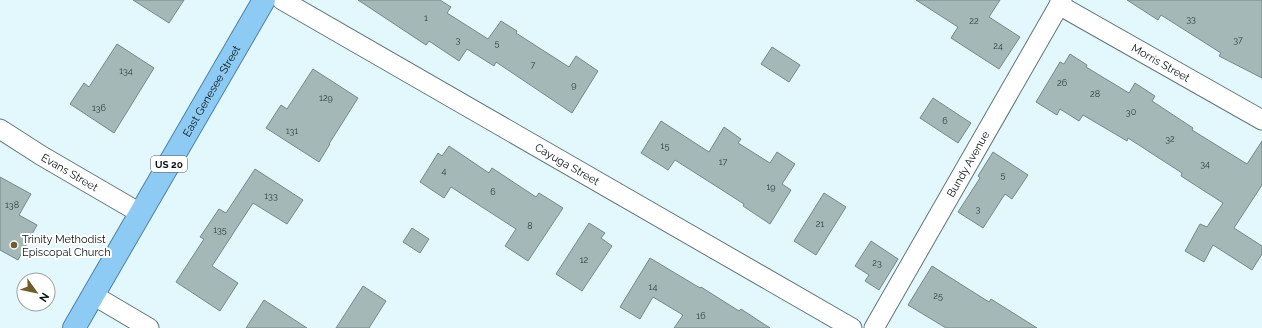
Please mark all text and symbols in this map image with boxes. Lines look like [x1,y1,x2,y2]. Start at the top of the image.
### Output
house number: 1 [424,13,428,23]
house number: 33 [1186,14,1196,24]
house number: 22 [969,16,979,26]
house number: 3 [456,35,461,45]
house number: 37 [1233,35,1243,45]
house number: 5 [495,38,500,48]
house number: 24 [993,41,1003,51]
street label: Morris Street [1129,41,1192,85]
street label: East Genesee Street [180,43,243,139]
house number: 7 [531,60,536,70]
house number: 134 [119,66,133,76]
house number: 26 [1057,78,1068,88]
house number: 9 [571,80,577,90]
house number: 28 [1090,89,1100,99]
house number: 129 [319,93,333,103]
house number: 136 [92,103,107,113]
house number: 30 [1126,107,1137,117]
house number: 6 [942,116,948,126]
house number: 131 [286,126,298,136]
street label: Bundy Avenue [944,129,993,200]
house number: 32 [1165,134,1175,144]
street label: Cayuga Street [532,141,602,188]
house number: 15 [661,141,669,151]
street label: Evans Street [39,151,100,194]
road number: US 20 [151,156,187,172]
house number: 17 [719,157,727,167]
house number: 34 [1200,159,1210,169]
house number: 4 [442,166,447,176]
house number: 5 [1001,170,1006,180]
house number: 19 [766,182,776,192]
house number: 6 [490,187,496,197]
house number: 133 [264,191,278,201]
house number: 138 [5,200,19,210]
house number: 3 [976,204,981,214]
house number: 21 [816,219,824,229]
house number: 8 [527,221,533,231]
house number: 135 [213,225,227,235]
place label: Trinity Methodist Episcopal Church [22,233,111,259]
marker: Trinity Methodist Episcopal Church [9,240,19,250]
house number: 12 [580,255,589,265]
house number: 23 [872,258,882,268]
north arrow [16,272,56,312]
house number: 14 [649,282,657,292]
text: N [36,290,52,304]
house number: 25 [933,291,943,301]
house number: 16 [696,311,706,321]

